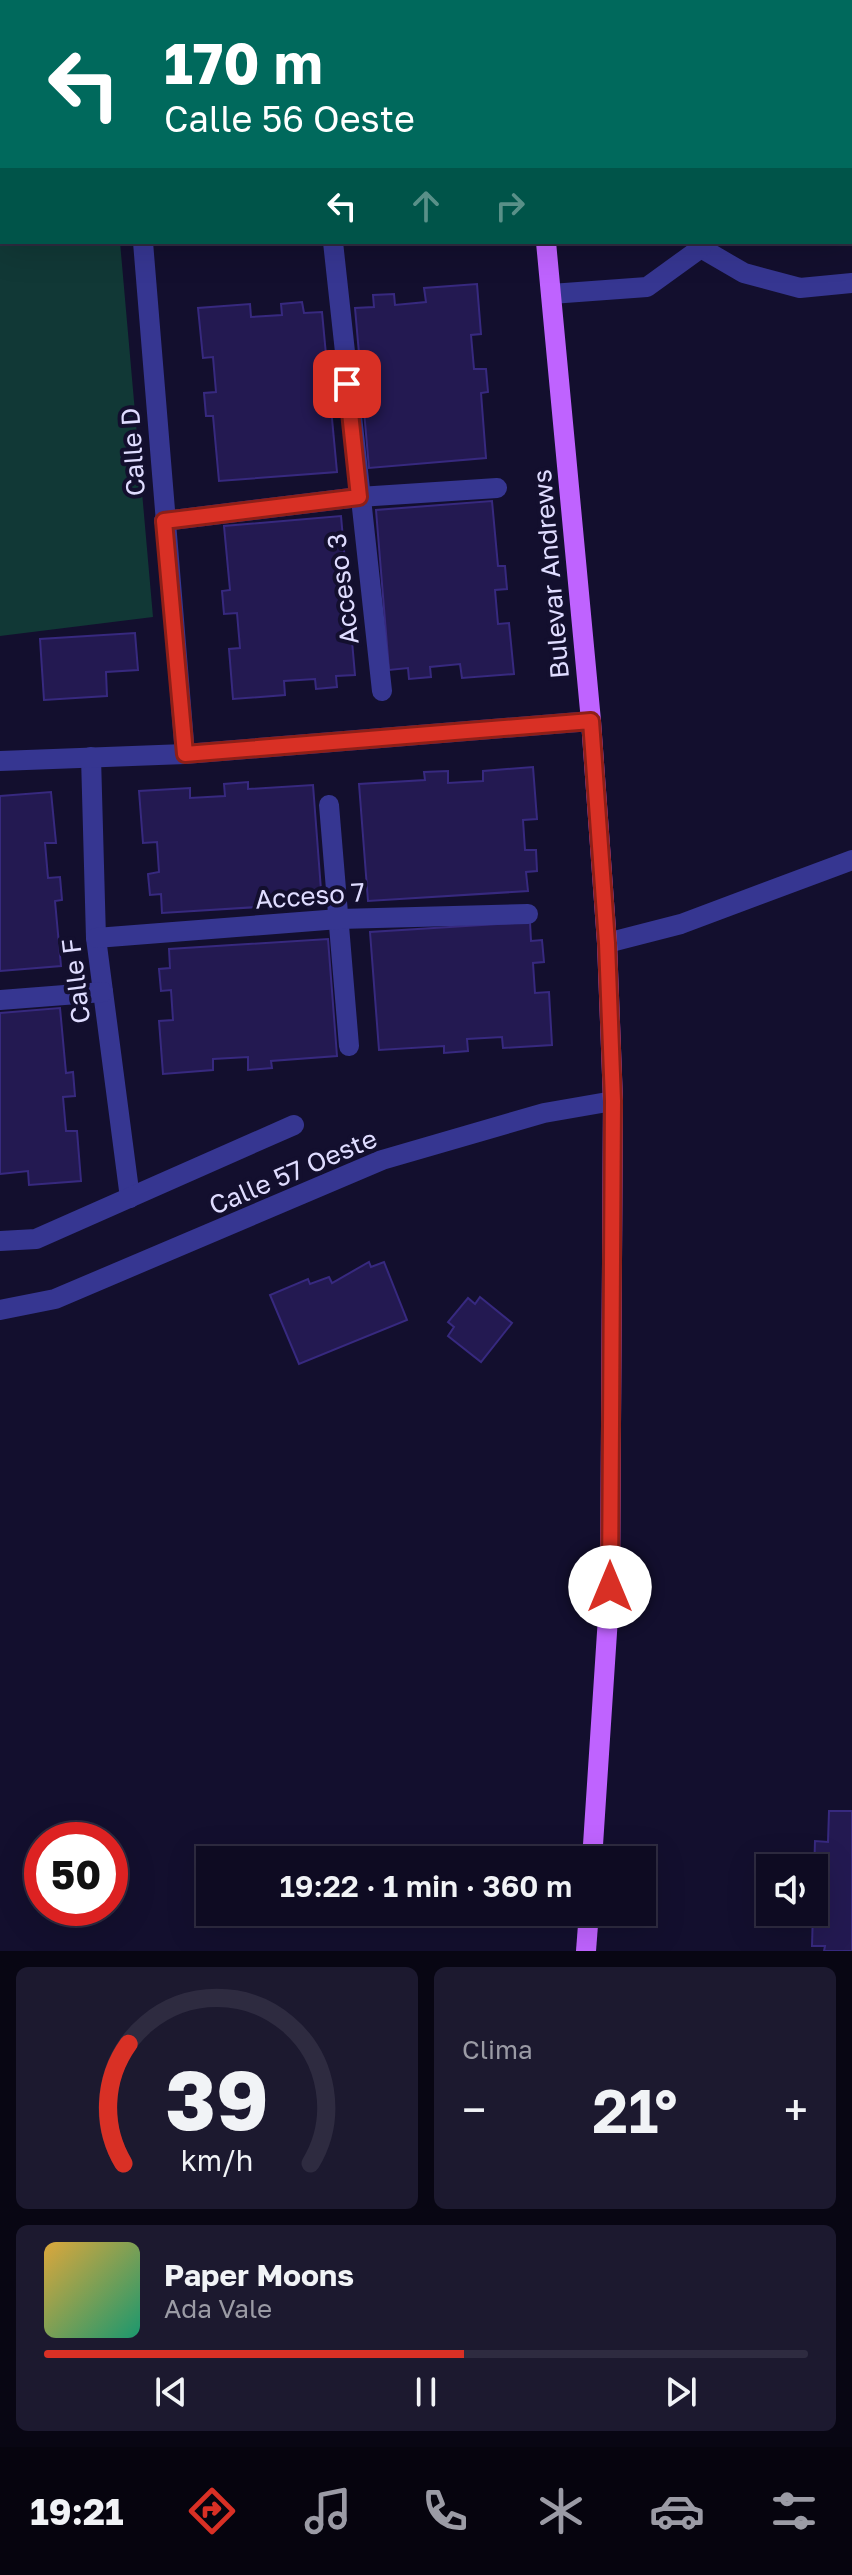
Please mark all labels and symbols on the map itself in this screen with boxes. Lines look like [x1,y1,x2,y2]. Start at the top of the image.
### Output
pin [313,350,381,418]
street label: Calle D [114,407,151,497]
street label: Bulevar Andrews [526,468,575,680]
street label: Acceso 3 [320,532,365,646]
street label: Acceso 7 [254,876,366,915]
street label: Calle F [55,937,96,1026]
street label: Calle 57 Oeste [204,1122,381,1221]
position arrow [568,1545,652,1629]
speed limit sign: 50 [24,1822,128,1926]

